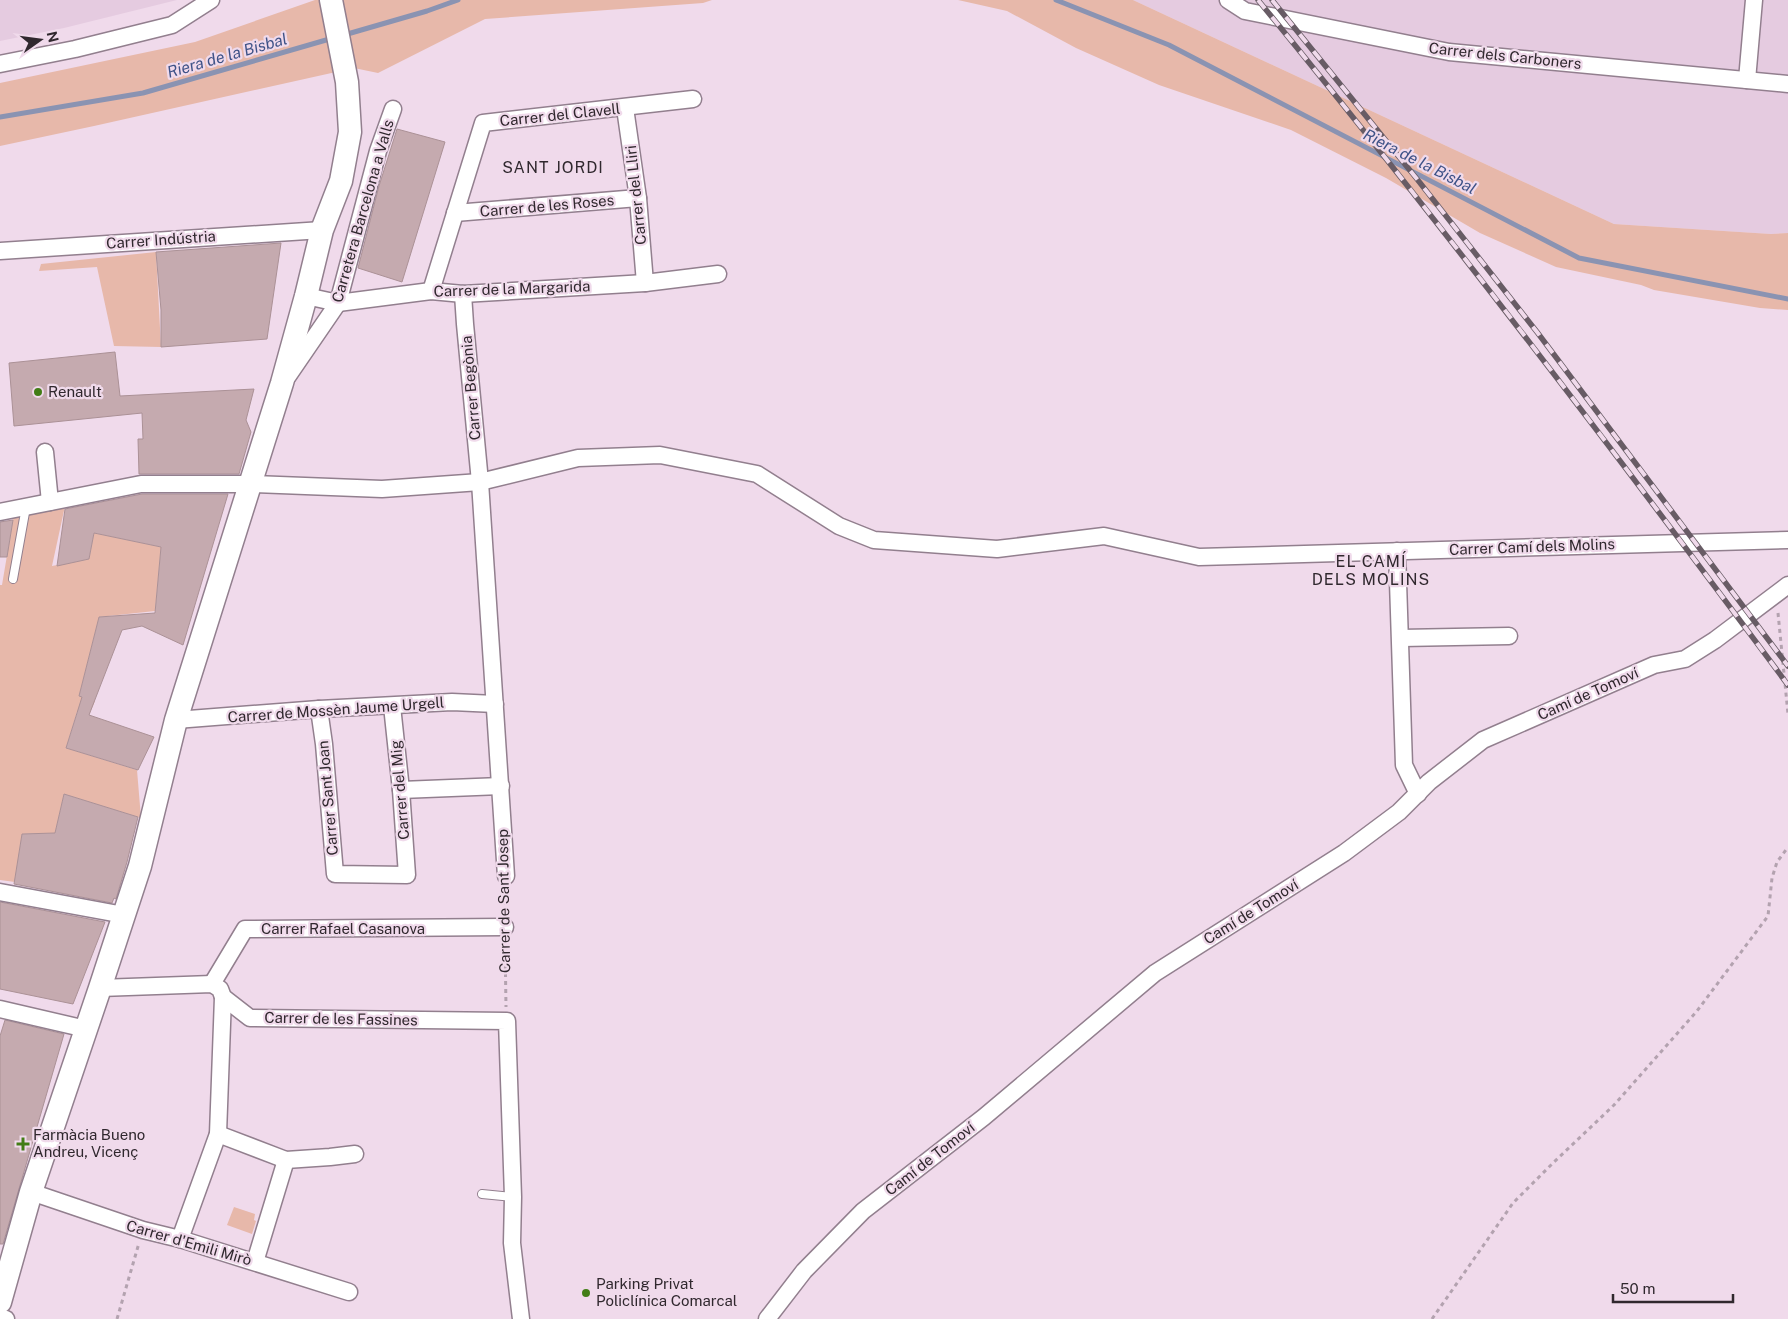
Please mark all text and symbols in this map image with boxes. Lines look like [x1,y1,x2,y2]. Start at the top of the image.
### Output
north arrow [15,15,65,65]
water label: Riera de la Bisbal [165,29,289,82]
text: N [44,30,62,44]
street label: Carrer dels Carboners [1428,39,1582,72]
street label: Carrer del Clavell [499,100,621,129]
street label: Carretera Barcelona a Valls [328,117,397,304]
water label: Riera de la Bisbal [1360,125,1479,198]
street label: Carrer del Lliri [622,144,649,246]
district label: SANT JORDI [502,158,604,177]
street label: Carrer de les Roses [479,191,615,220]
street label: Carrer Indústria [106,227,216,252]
street label: Carrer de la Margarida [433,277,591,300]
street label: Carrer Begònia [457,335,484,441]
place label: Renault [48,383,102,400]
marker: Renault [32,386,44,398]
street label: Carrer Camí dels Molins [1449,535,1615,558]
district label: EL CAMÍ DELS MOLINS [1312,551,1430,589]
street label: Camí de Tomoví [1535,664,1641,723]
street label: Carrer de Mossèn Jaume Urgell [227,693,445,726]
street label: Carrer Sant Joan [314,740,341,856]
street label: Carrer del Mig [387,740,412,841]
street label: Carrer de Sant Josep [494,829,513,973]
street label: Camí de Tomoví [1200,875,1302,948]
street label: Carrer Rafael Casanova [261,920,425,937]
street label: Carrer de les Fassines [264,1009,418,1028]
street label: Camí de Tomoví [882,1118,978,1199]
place label: Farmàcia Bueno Andreu, Vicenç [33,1126,145,1160]
marker: Farmàcia Bueno Andreu, Vicenç [17,1138,29,1150]
street label: Carrer d'Emili Mirò [125,1216,254,1269]
scale bar [1613,1272,1733,1304]
place label: Parking Privat Policlínica Comarcal [596,1275,737,1309]
text: 50 m [1620,1280,1655,1297]
marker: Parking Privat Policlínica Comarcal [580,1287,592,1299]

